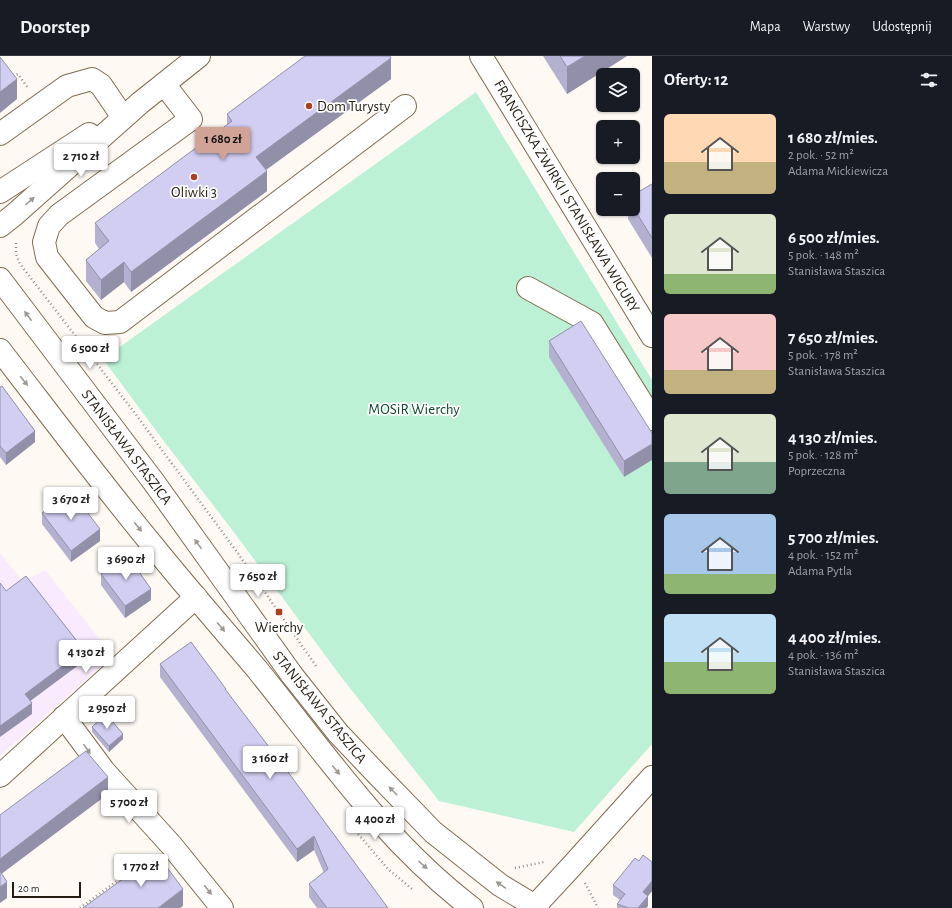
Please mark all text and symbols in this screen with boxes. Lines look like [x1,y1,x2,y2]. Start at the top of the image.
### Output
text: Doorstep [20,18,90,37]
text: Mapa [750,20,781,34]
text: Warstwy [803,20,850,34]
text: Udostępnij [872,20,932,34]
map controls [596,68,640,216]
button: layers [596,68,640,112]
icon: filters [918,69,940,91]
text: Oferty: 12 [664,71,728,88]
street label: FRANCISZKA ŻWIRKI I STANISŁAWA WIGURY [491,76,644,315]
place label: Dom Turysty [317,99,391,114]
marker: Dom Turysty [304,101,314,111]
button: + [596,120,640,164]
pin: 1 680 zł [182,127,264,161]
text: 1 680 zł/mies. [788,129,878,146]
icon: home [696,130,744,178]
text: 1 680 zł [204,133,242,146]
pin: 2 710 zł [40,144,122,178]
text: 2 pok. · 52 m² [788,149,854,162]
text: 2 710 zł [63,150,99,163]
text: Adama Mickiewicza [788,165,888,178]
marker: Oliwki 3 [189,172,199,182]
button: − [596,172,640,216]
place label: Oliwki 3 [171,185,217,200]
one-way arrow [25,197,35,206]
text: 6 500 zł/mies. [788,229,880,246]
icon: home [696,230,744,278]
text: 5 pok. · 148 m² [788,249,859,262]
text: Stanisława Staszica [788,265,885,278]
one-way arrow [24,311,32,322]
text: 7 650 zł/mies. [788,329,878,346]
icon: home [696,330,744,378]
pin: 6 500 zł [49,336,131,370]
text: 6 500 zł [71,342,109,355]
text: 5 pok. · 178 m² [788,349,858,362]
text: Stanisława Staszica [788,365,885,378]
one-way arrow [20,375,28,386]
street label: STANISŁAWA STASZICA [79,387,175,508]
park label: MOSiR Wierchy [368,402,460,417]
text: 4 130 zł/mies. [788,429,877,446]
icon: home [696,430,744,478]
text: 5 pok. · 128 m² [788,449,858,462]
text: Poprzeczna [788,465,846,478]
pin: 3 670 zł [30,487,112,521]
text: 3 670 zł [52,493,90,506]
one-way arrow [134,522,143,533]
text: 5 700 zł/mies. [788,529,879,546]
icon: home [696,530,744,578]
one-way arrow [194,539,202,550]
pin: 3 690 zł [85,547,167,581]
text: 4 pok. · 152 m² [788,549,858,562]
text: 3 690 zł [107,553,145,566]
pin: 7 650 zł [217,564,299,598]
text: Adama Pytla [788,565,852,578]
text: 7 650 zł [239,570,277,583]
marker: Wierchy [274,607,284,617]
place label: Wierchy [255,620,304,635]
one-way arrow [217,622,226,633]
text: 4 400 zł/mies. [788,629,881,646]
icon: home [696,630,744,678]
pin: 4 130 zł [45,640,127,674]
text: 4 130 zł [68,646,104,659]
street label: STANISŁAWA STASZICA [270,648,370,767]
text: 4 pok. · 136 m² [788,649,859,662]
text: Stanisława Staszica [788,665,885,678]
pin: 2 950 zł [66,696,148,730]
text: 2 950 zł [88,702,126,715]
one-way arrow [83,743,92,754]
pin: 3 160 zł [229,746,311,780]
text: 3 160 zł [252,752,288,765]
one-way arrow [331,764,340,775]
one-way arrow [388,786,398,796]
pin: 5 700 zł [88,790,170,824]
text: 5 700 zł [110,796,148,809]
pin: 4 400 zł [334,807,416,841]
text: 4 400 zł [355,813,395,826]
pin: 1 770 zł [100,854,182,888]
text: 1 770 zł [123,860,159,873]
one-way arrow [418,861,429,870]
scale bar [12,880,81,899]
one-way arrow [496,881,506,889]
text: 20 m [18,883,39,894]
one-way arrow [203,885,212,896]

